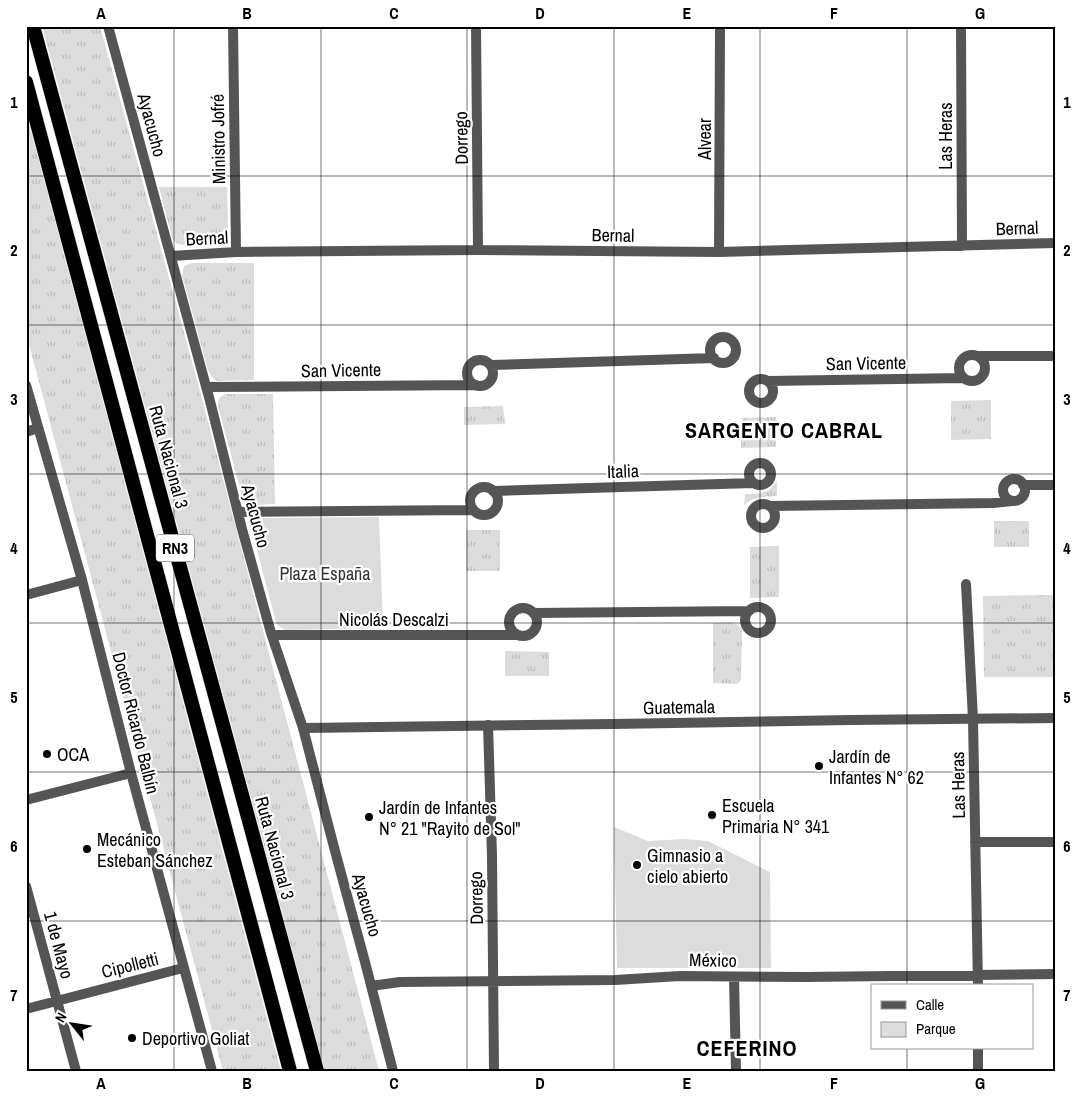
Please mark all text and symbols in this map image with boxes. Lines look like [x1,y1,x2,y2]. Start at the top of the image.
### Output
text: A [96,2,106,24]
text: B [242,2,252,24]
text: C [389,2,399,24]
text: D [535,2,545,24]
text: E [683,2,692,24]
text: F [830,2,838,24]
text: G [975,2,985,24]
street label: Ayacucho [131,90,172,159]
text: 1 [10,91,18,113]
text: 1 [1063,91,1071,113]
street label: Ministro Jofré [205,94,231,184]
street label: Las Heras [933,102,958,170]
street label: Dorrego [448,111,474,165]
street label: Alvear [692,118,717,161]
street label: Bernal [995,215,1039,241]
street label: Bernal [591,222,635,248]
street label: Bernal [185,224,229,252]
text: 2 [10,239,18,261]
text: 2 [1063,239,1071,261]
street label: San Vicente [826,350,906,376]
street label: San Vicente [301,357,381,383]
text: 3 [10,388,18,410]
text: 3 [1063,388,1071,410]
street label: Ruta Nacional 3 [143,403,195,511]
district label: SARGENTO CABRAL [685,415,883,445]
street label: Italia [607,458,639,484]
street label: Ayacucho [235,481,276,550]
road number: RN3 [156,534,194,562]
text: 4 [10,537,18,559]
text: 4 [1063,537,1071,559]
park label: Plaza España [279,561,371,586]
street label: Nicolás Descalzi [339,607,449,632]
street label: Doctor Ricardo Balbín [106,650,166,796]
text: 5 [10,686,18,708]
text: 5 [1063,686,1071,708]
street label: Guatemala [643,694,715,720]
place label: OCA [57,742,89,767]
place label: Jardín de Infantes N° 62 [829,744,924,790]
marker: OCA [41,748,53,760]
street label: Las Heras [945,751,971,819]
marker: Jardín de Infantes N° 62 [813,760,825,772]
place label: Escuela Primaria N° 341 [722,793,830,839]
street label: Ruta Nacional 3 [249,794,301,902]
place label: Jardín de Infantes N° 21 "Rayito de Sol" [379,795,521,841]
marker: Escuela Primaria N° 341 [706,809,718,821]
marker: Jardín de Infantes N° 21 "Rayito de Sol" [363,811,375,823]
place label: Mecánico Esteban Sánchez [97,827,213,873]
text: 6 [10,835,18,857]
text: 6 [1063,835,1071,857]
marker: Mecánico Esteban Sánchez [81,843,93,855]
place label: Gimnasio a cielo abierto [647,843,728,889]
marker: Gimnasio a cielo abierto [631,859,643,871]
street label: Ayacucho [346,870,388,939]
street label: Dorrego [463,871,489,925]
street label: 1 de Mayo [38,908,80,982]
street label: Cipolletti [99,946,161,984]
street label: México [689,947,737,973]
text: 7 [10,984,18,1006]
legend [871,984,1034,1050]
text: 7 [1063,984,1071,1006]
text: Calle [916,994,944,1015]
north arrow [48,1000,98,1050]
text: N [51,1009,71,1026]
text: Parque [916,1018,956,1039]
place label: Deportivo Goliat [142,1026,249,1051]
marker: Deportivo Goliat [126,1032,138,1044]
district label: CEFERINO [696,1033,798,1063]
text: A [96,1072,106,1094]
text: B [242,1072,252,1094]
text: C [389,1072,399,1094]
text: D [535,1072,545,1094]
text: E [683,1072,692,1094]
text: F [830,1072,838,1094]
text: G [975,1072,985,1094]

